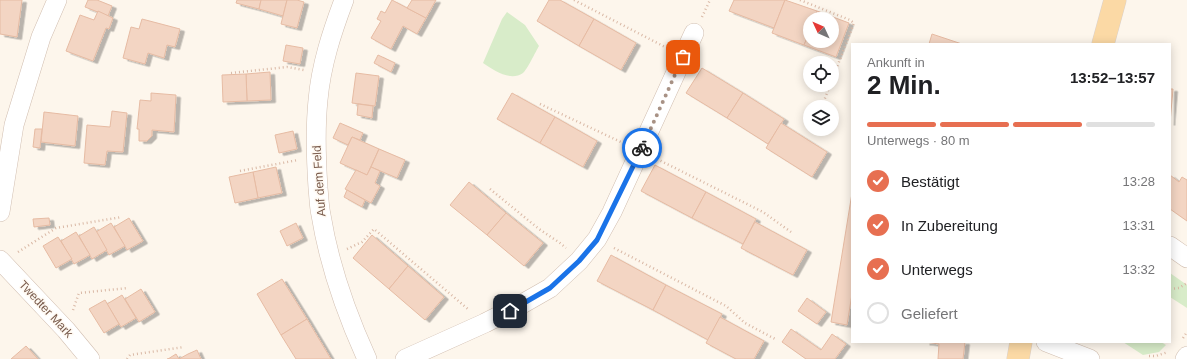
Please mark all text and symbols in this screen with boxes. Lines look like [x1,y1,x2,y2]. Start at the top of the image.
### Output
north arrow [803,12,839,48]
map controls [803,12,839,136]
pin [666,40,700,74]
icon: bag [672,46,694,68]
text: Ankunft in [867,55,925,70]
button: locate [803,56,839,92]
text: 13:52–13:57 [1070,69,1155,86]
text: 2 Min. [867,70,941,100]
button: layers [803,100,839,136]
courier [622,128,662,168]
text: Unterwegs · 80 m [867,133,970,148]
icon: bike [631,137,653,159]
street label: Auf dem Feld [310,145,328,217]
icon: check [867,170,889,192]
text: Bestätigt [901,173,959,190]
text: 13:28 [1122,174,1155,189]
icon: check [867,214,889,236]
text: In Zubereitung [901,217,998,234]
text: 13:31 [1122,218,1155,233]
icon: check [867,258,889,280]
text: Unterwegs [901,261,973,278]
text: 13:32 [1122,262,1155,277]
street label: Twedter Mark [16,278,77,341]
pin [493,294,527,328]
icon: home [499,300,521,322]
text: Geliefert [901,305,958,322]

